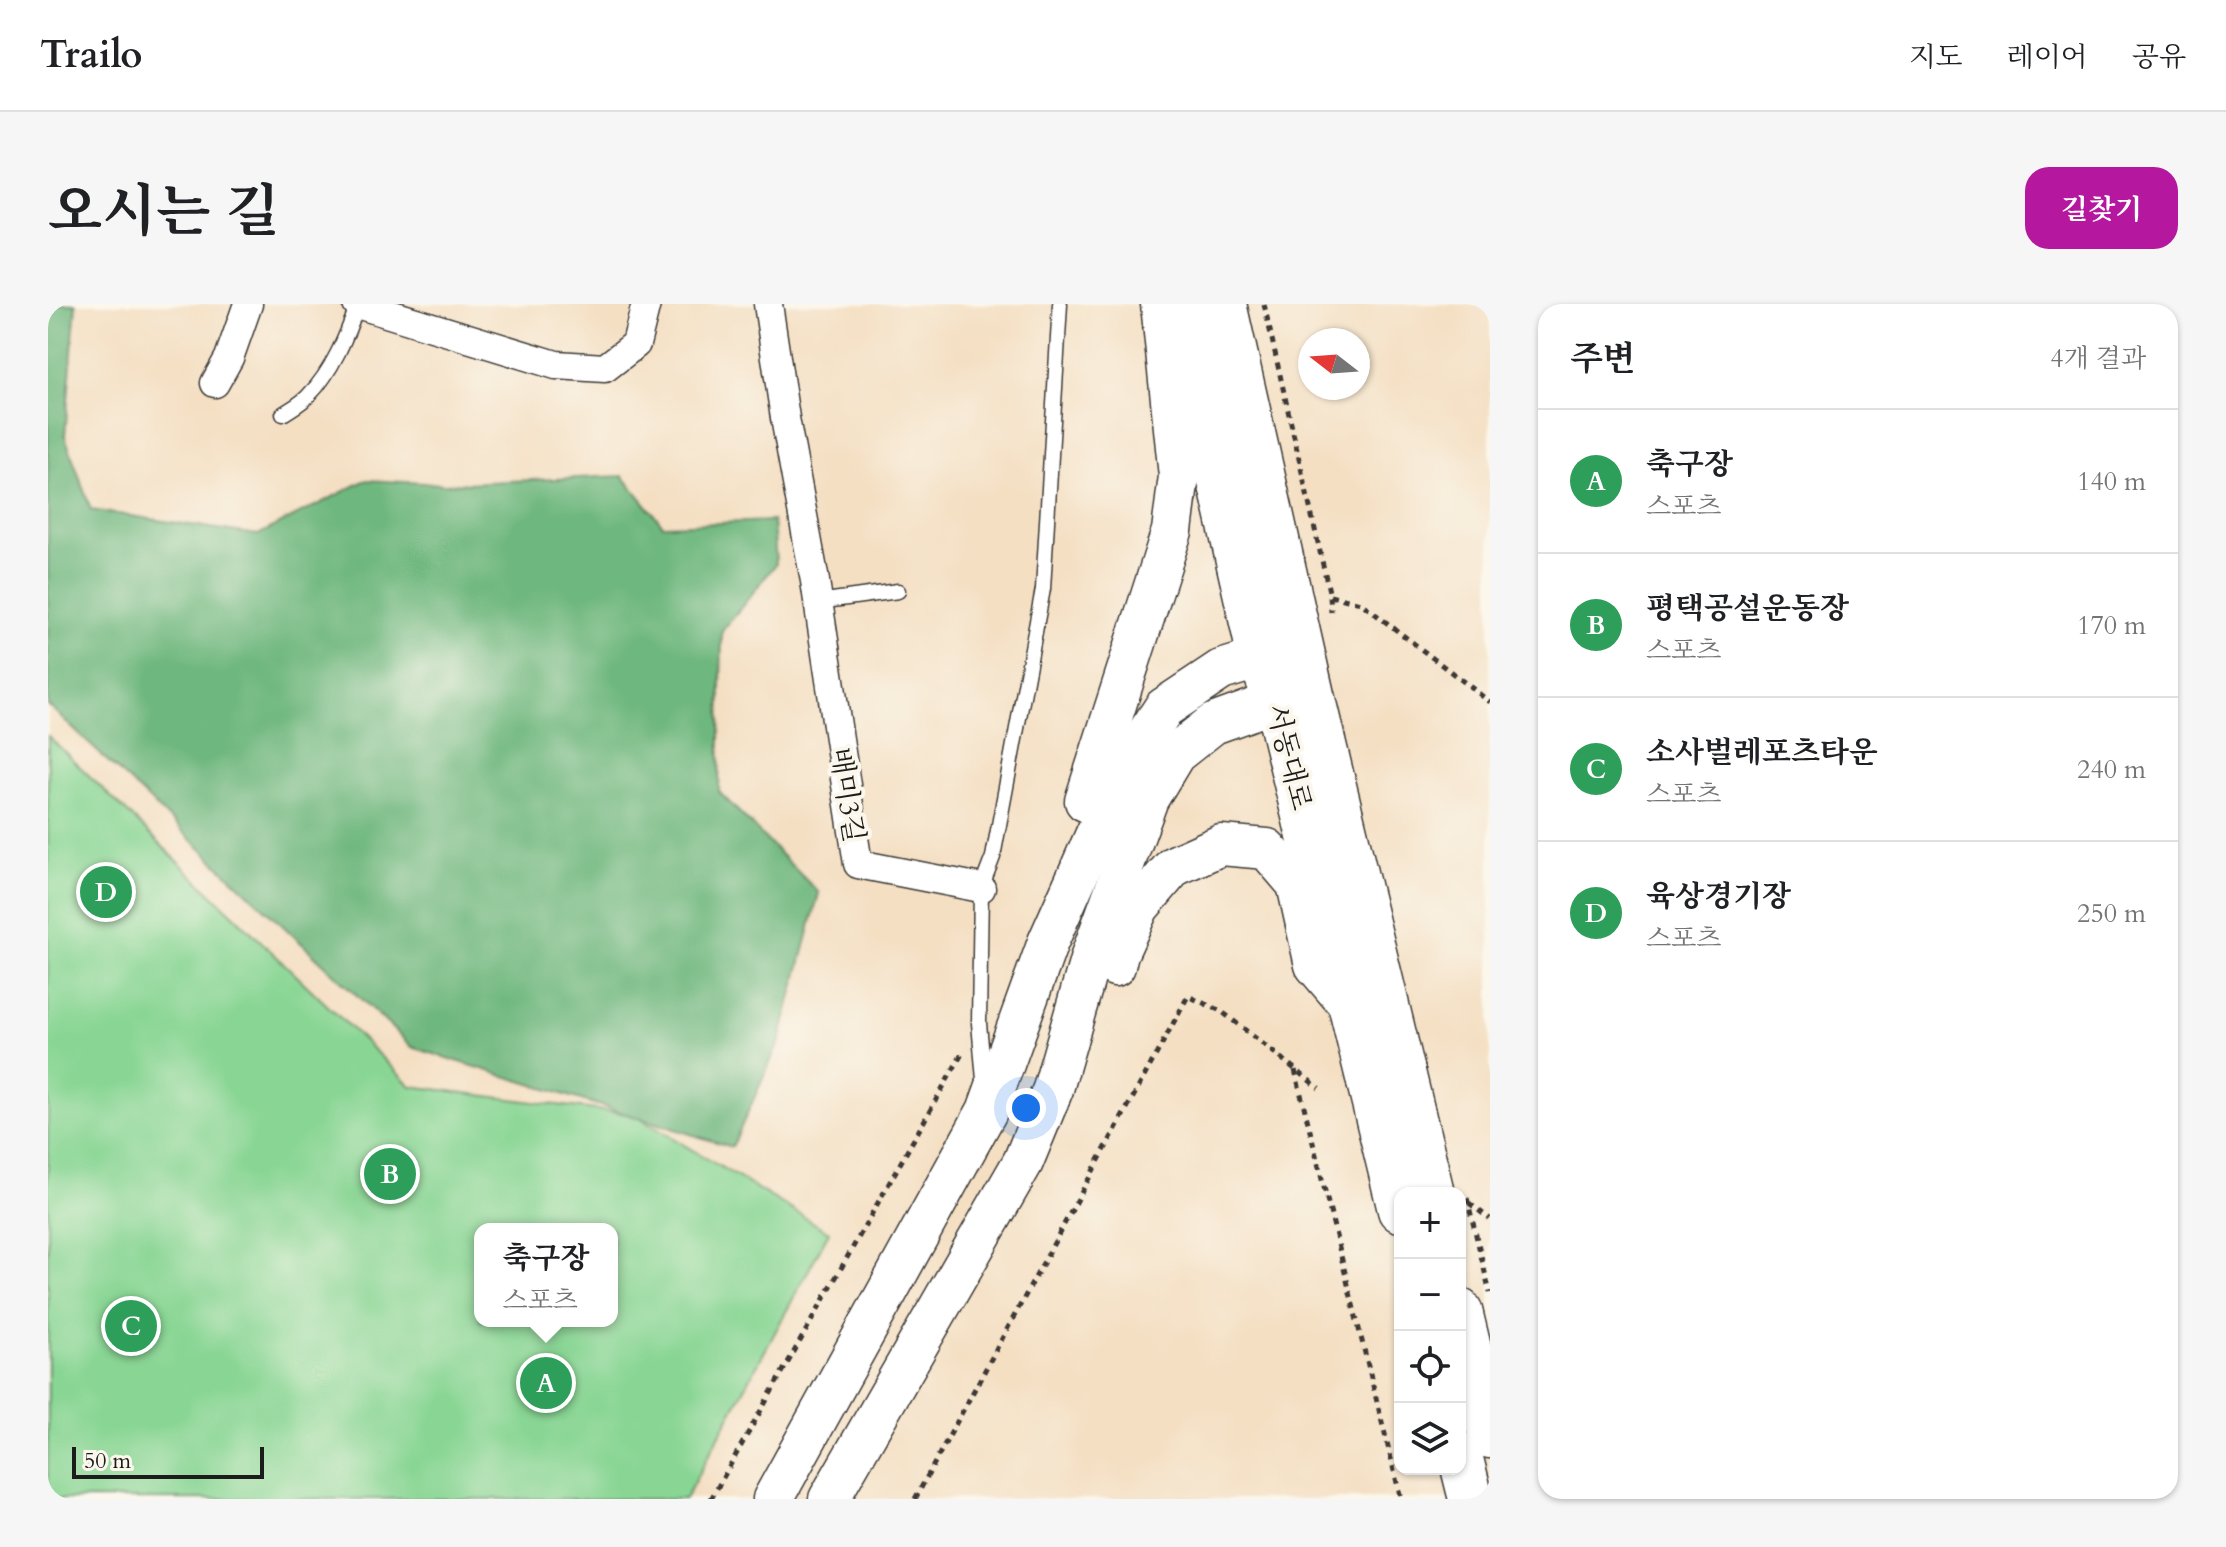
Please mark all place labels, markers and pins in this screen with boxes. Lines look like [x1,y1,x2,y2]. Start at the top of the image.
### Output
pin: D [80,862,132,922]
pin: B [364,1144,416,1204]
pin: C [105,1296,157,1356]
pin: A [520,1353,572,1413]

